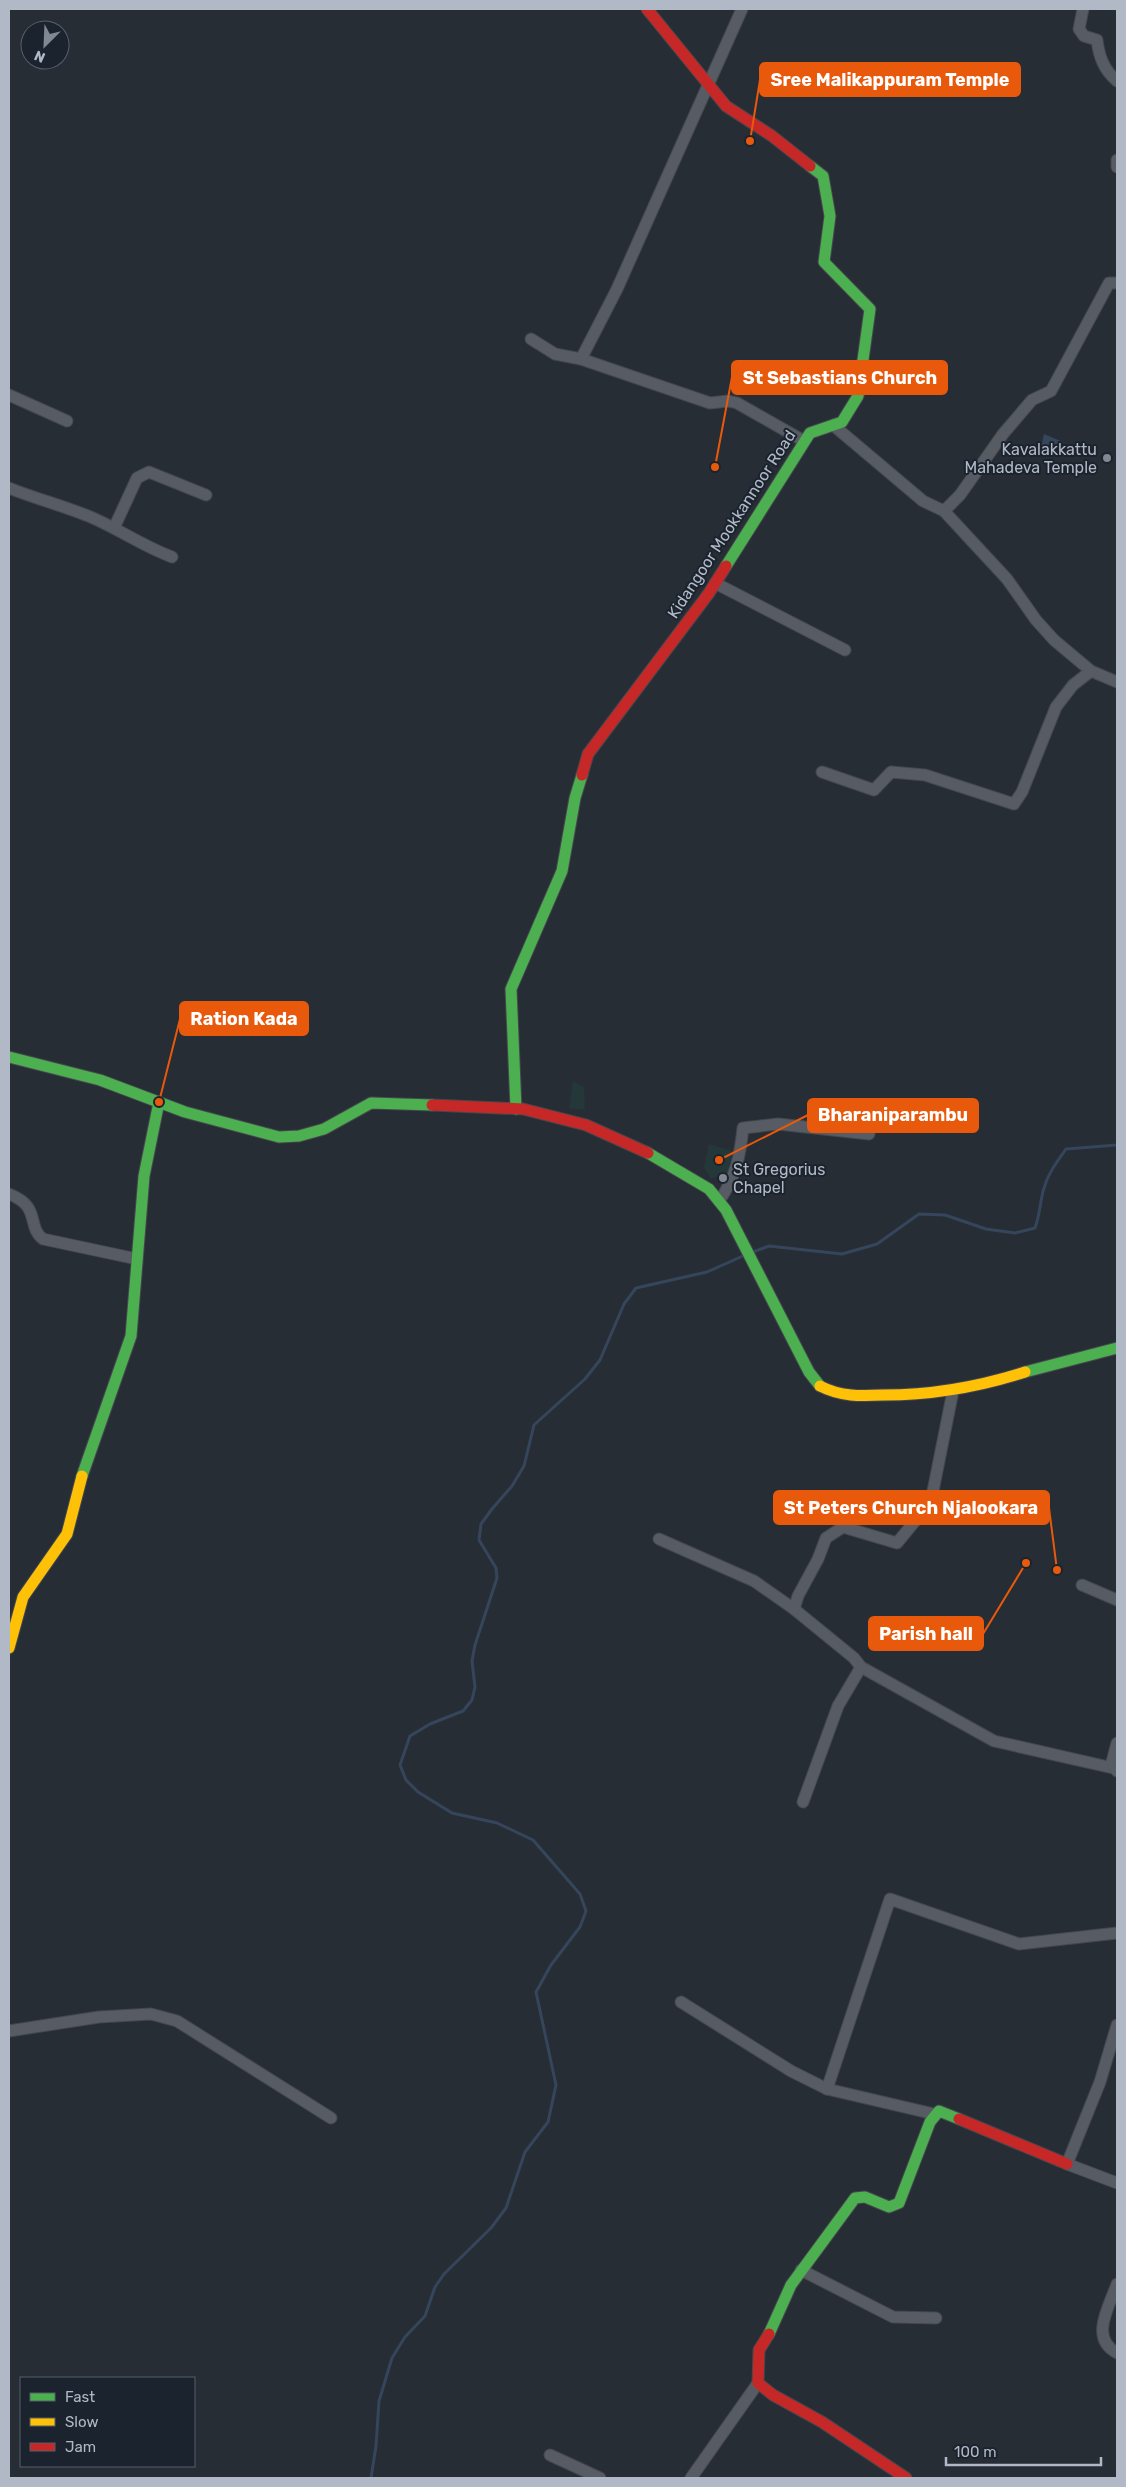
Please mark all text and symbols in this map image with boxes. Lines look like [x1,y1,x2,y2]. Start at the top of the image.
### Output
north arrow [20,20,70,70]
text: N [32,47,48,66]
callout: Sree Malikappuram Temple [760,63,1020,96]
text: Sree Malikappuram Temple [771,69,1010,91]
callout: St Sebastians Church [732,361,947,394]
text: St Sebastians Church [743,367,937,389]
street label: Kidangoor Mookkannoor Road [663,427,799,622]
place label: Kavalakkattu Mahadeva Temple [965,440,1097,477]
marker: Kavalakkattu Mahadeva Temple [1101,452,1113,464]
callout: Ration Kada [180,1002,308,1035]
text: Ration Kada [190,1008,298,1030]
callout: Bharaniparambu [808,1099,978,1132]
text: Bharaniparambu [818,1104,968,1126]
place label: St Gregorius Chapel [733,1160,825,1197]
marker: St Gregorius Chapel [717,1172,729,1184]
callout: St Peters Church Njalookara [774,1491,1049,1524]
text: St Peters Church Njalookara [784,1497,1038,1519]
callout: Parish hall [869,1617,983,1650]
text: Parish hall [879,1623,973,1645]
legend [20,2377,195,2467]
text: Fast [65,2388,95,2406]
text: Slow [65,2413,98,2431]
scale bar [946,2434,1101,2466]
text: Jam [65,2438,96,2456]
text: 100 m [954,2443,996,2461]

